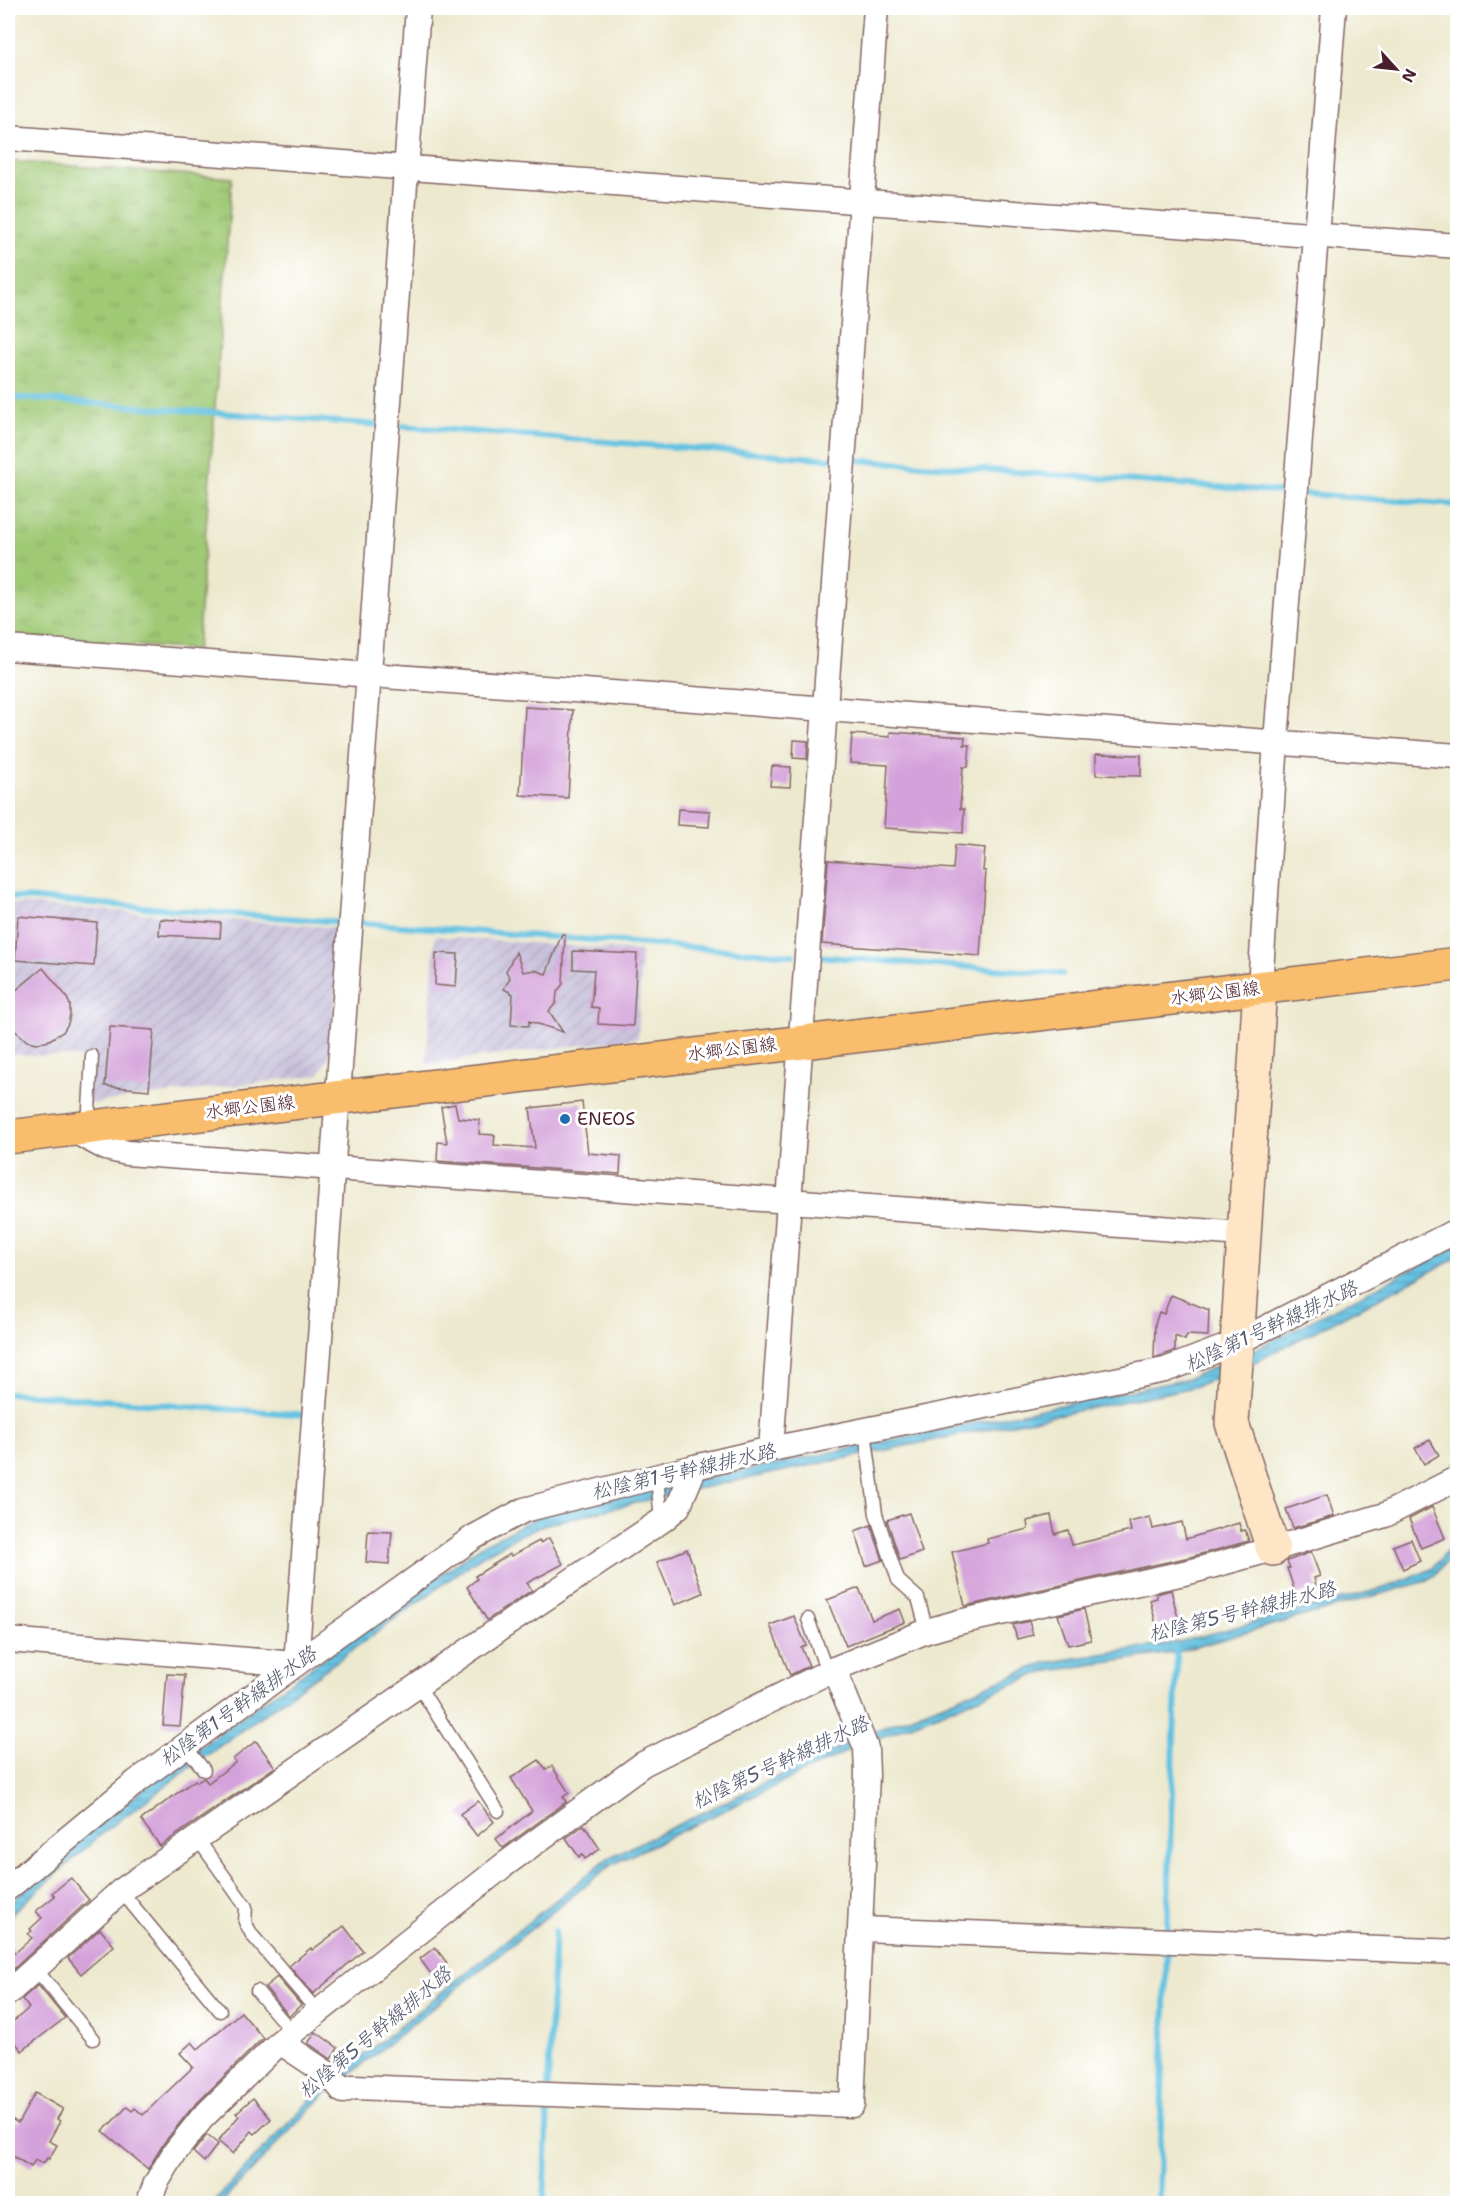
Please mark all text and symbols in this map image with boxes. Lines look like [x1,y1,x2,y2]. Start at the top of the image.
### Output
north arrow [1366,39,1426,99]
text: N [1397,65,1421,86]
street label: 水郷公園線 [1169,976,1261,1010]
street label: 水郷公園線 [686,1032,778,1066]
street label: 水郷公園線 [204,1090,296,1124]
place label: ENEOS [577,1107,635,1131]
marker: ENEOS [558,1112,572,1126]
water label: 松陰第1号幹線排水路 [1180,1274,1363,1378]
water label: 松陰第1号幹線排水路 [588,1437,779,1505]
water label: 松陰第5号幹線排水路 [1146,1575,1339,1647]
water label: 松陰第1号幹線排水路 [154,1640,323,1772]
water label: 松陰第5号幹線排水路 [687,1709,874,1814]
water label: 松陰第5号幹線排水路 [293,1960,458,2104]

